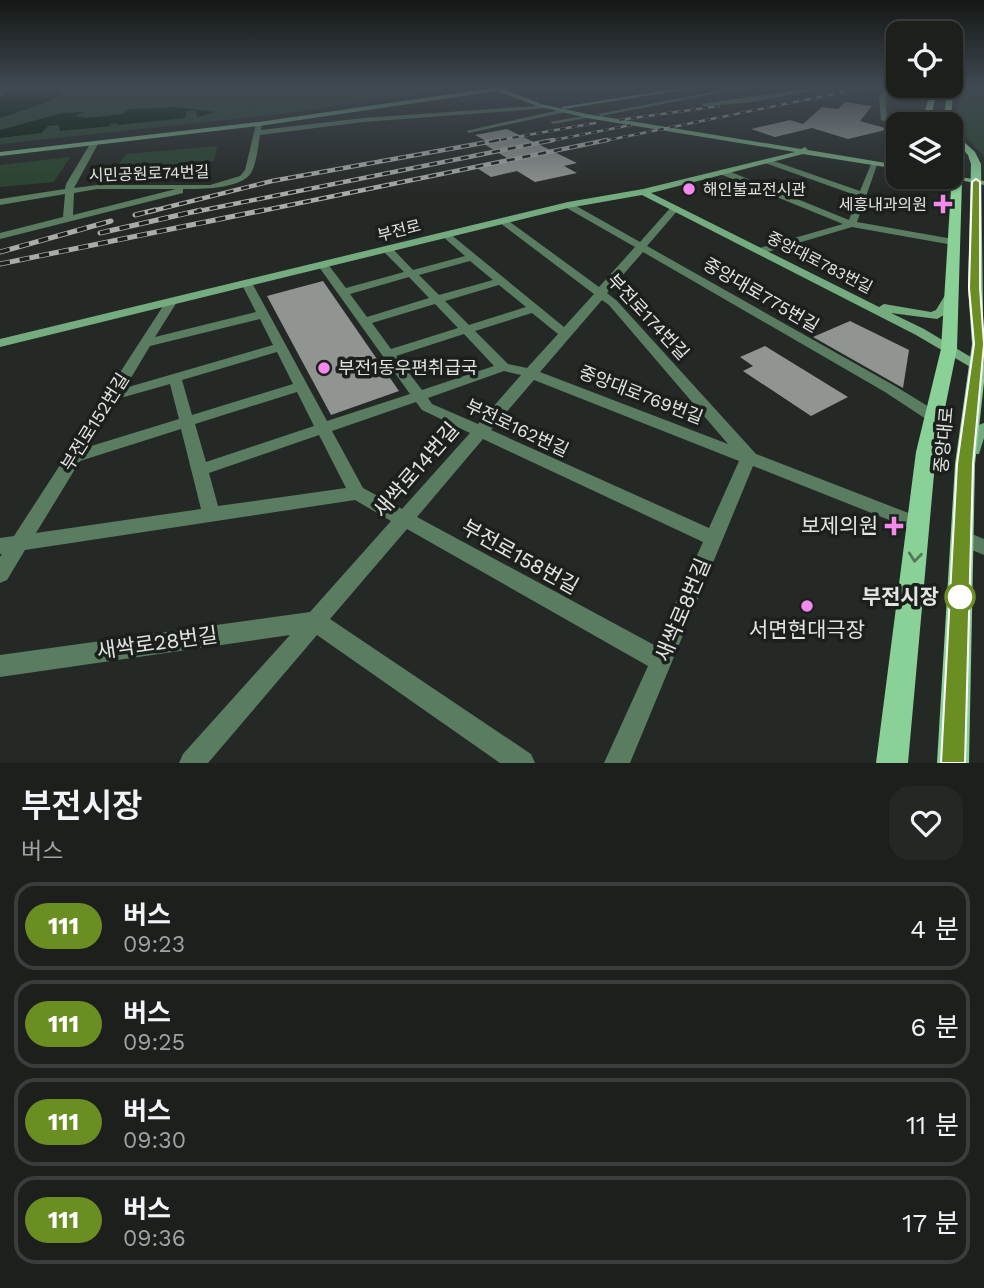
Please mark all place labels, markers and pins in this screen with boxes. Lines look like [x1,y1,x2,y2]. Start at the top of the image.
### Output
place label: 해인불교전시관 [703,180,806,199]
marker: 해인불교전시관 [681,181,697,197]
marker: 세흥내과의원 [933,194,953,214]
place label: 세흥내과의원 [839,195,927,214]
place label: 부전1동우편취급국 [338,357,478,378]
marker: 부전1동우편취급국 [316,360,332,376]
place label: 보제의원 [801,513,878,538]
marker: 보제의원 [884,516,904,536]
marker: 부전시장 [945,582,975,612]
place label: 부전시장 [862,584,939,609]
marker: 서면현대극장 [799,598,815,614]
place label: 서면현대극장 [749,617,865,642]

